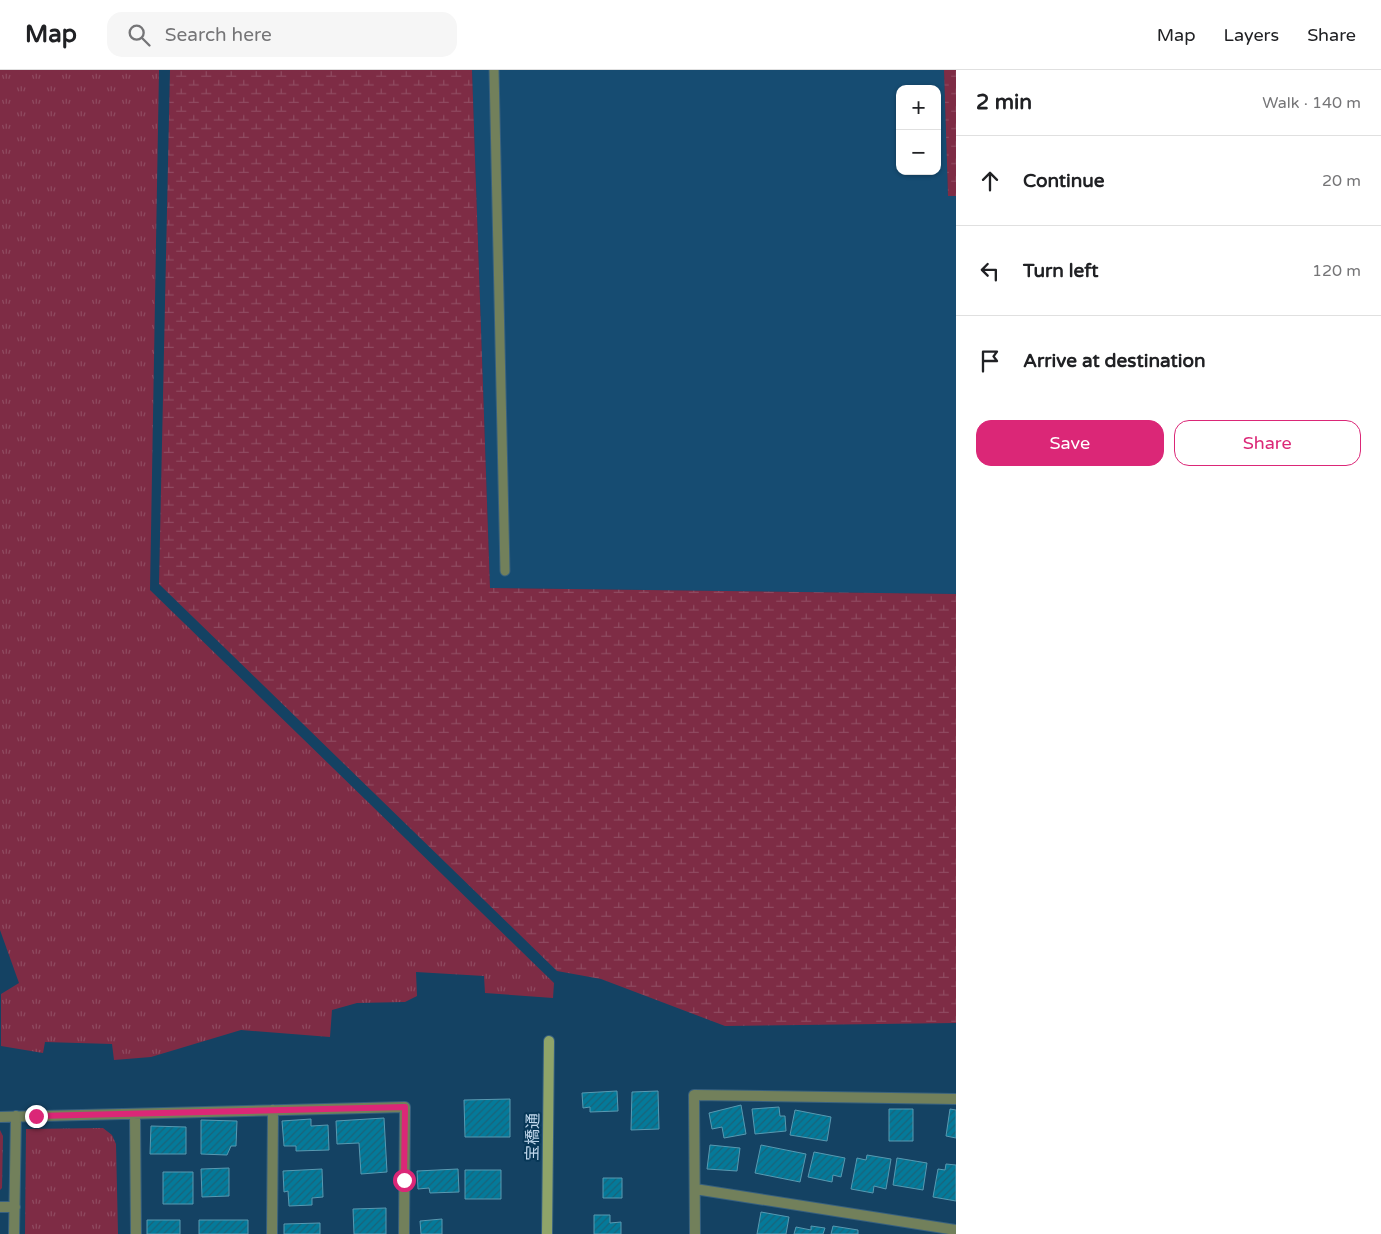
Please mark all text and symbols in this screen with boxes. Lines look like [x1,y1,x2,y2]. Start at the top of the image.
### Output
search box [107,12,457,57]
text: Map [25,20,77,49]
icon: search [125,21,153,49]
text: Search here [165,24,272,46]
text: Map [1157,24,1196,46]
text: Layers [1224,24,1279,46]
text: Share [1307,24,1356,46]
map controls [896,85,941,175]
button: + [896,85,941,130]
text: 2 min [976,90,1032,115]
text: Walk · 140 m [1262,93,1361,113]
button: − [896,130,941,175]
icon: ahead [976,167,1004,195]
text: Continue [1023,170,1105,192]
text: 20 m [1322,171,1361,191]
icon: left [976,257,1004,285]
text: Turn left [1023,260,1099,282]
text: 120 m [1312,261,1361,281]
icon: arrive [976,347,1004,375]
text: Arrive at destination [1023,350,1206,372]
button: Save [976,420,1164,466]
button: Share [1174,420,1361,466]
route end [25,1105,48,1128]
street label: 宝橋通 [523,1113,543,1161]
route start [393,1169,416,1192]

